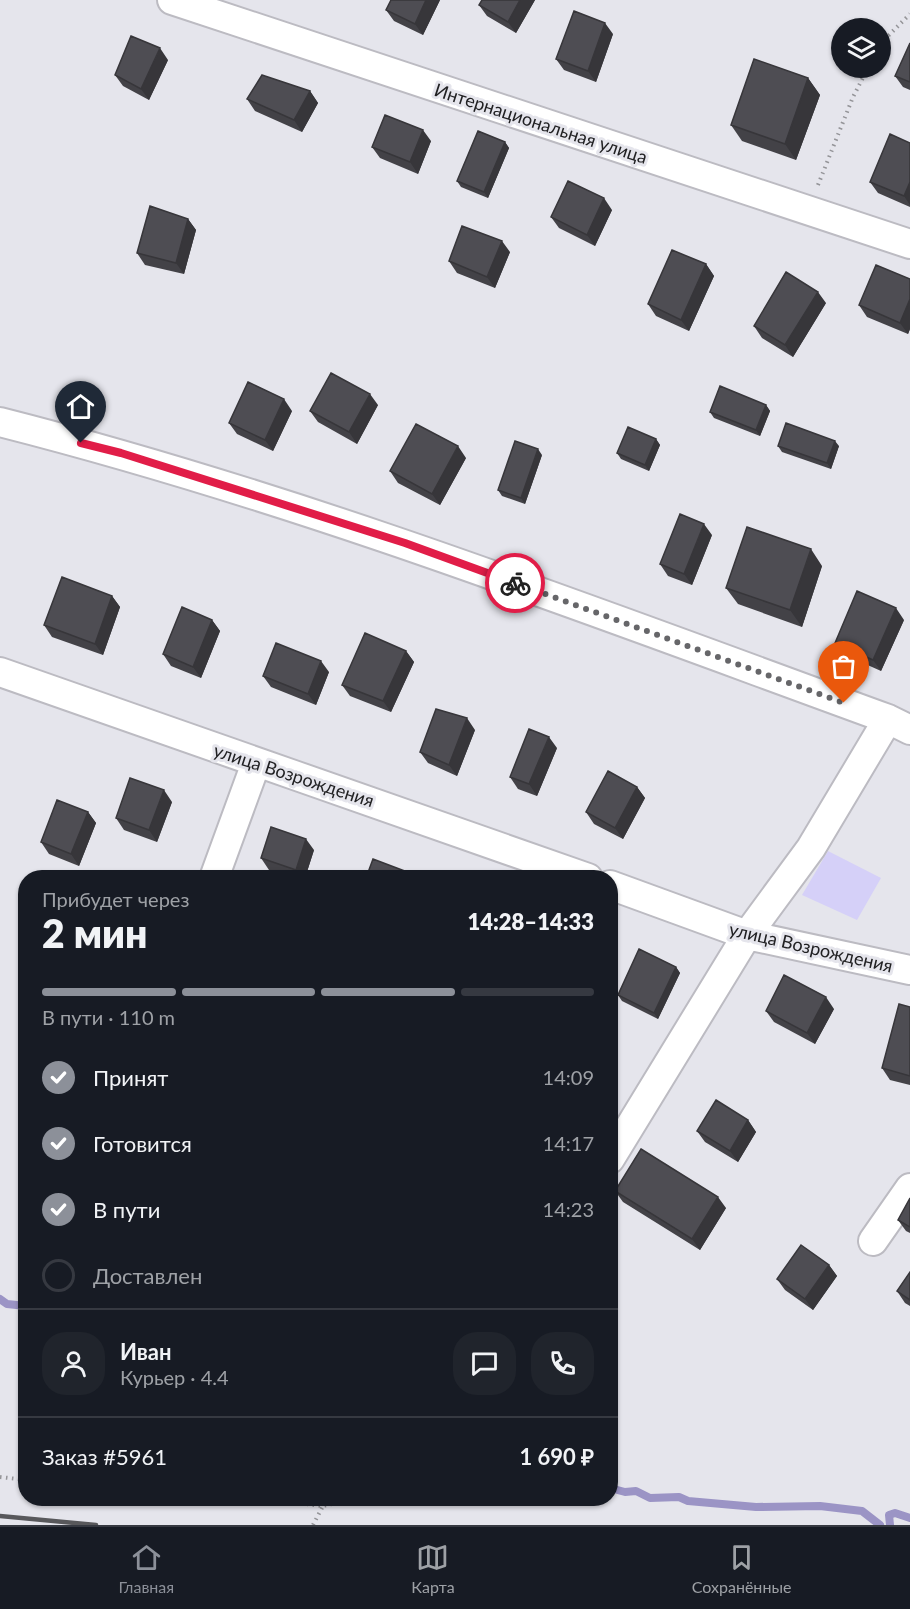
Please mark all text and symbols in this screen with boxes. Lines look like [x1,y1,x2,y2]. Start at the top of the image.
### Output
map controls [831,18,891,78]
button: layers [831,18,891,78]
street label: Интернациональная улица [432,78,650,168]
pin [55,381,106,443]
icon: home [64,390,97,423]
courier [485,553,545,613]
icon: bike [499,567,532,600]
pin [818,641,869,703]
icon: bag [827,650,860,683]
street label: улица Возрождения [211,739,377,811]
text: Прибудет через [42,887,189,911]
text: 14:28–14:33 [468,908,594,935]
text: 2 мин [42,910,147,956]
street label: улица Возрождения [727,917,895,977]
text: В пути · 110 m [42,1005,175,1029]
icon: check [42,1061,75,1094]
text: Принят [93,1064,168,1091]
text: 14:09 [543,1065,594,1089]
icon: check [42,1127,75,1160]
text: Готовится [93,1130,192,1157]
text: 14:17 [543,1131,594,1155]
icon: check [42,1193,75,1226]
text: В пути [93,1196,160,1223]
text: 14:23 [543,1197,594,1221]
text: Доставлен [93,1262,202,1289]
button: person [42,1332,105,1395]
button: chat [453,1332,516,1395]
button: phone [531,1332,594,1395]
text: Иван [120,1338,172,1365]
text: Курьер · 4.4 [120,1365,229,1389]
text: Заказ #5961 [42,1443,167,1470]
text: 1 690 ₽ [519,1443,594,1470]
tab: Главная [119,1541,174,1596]
tab: Карта [411,1541,455,1596]
tab: Сохранённые [692,1541,791,1596]

